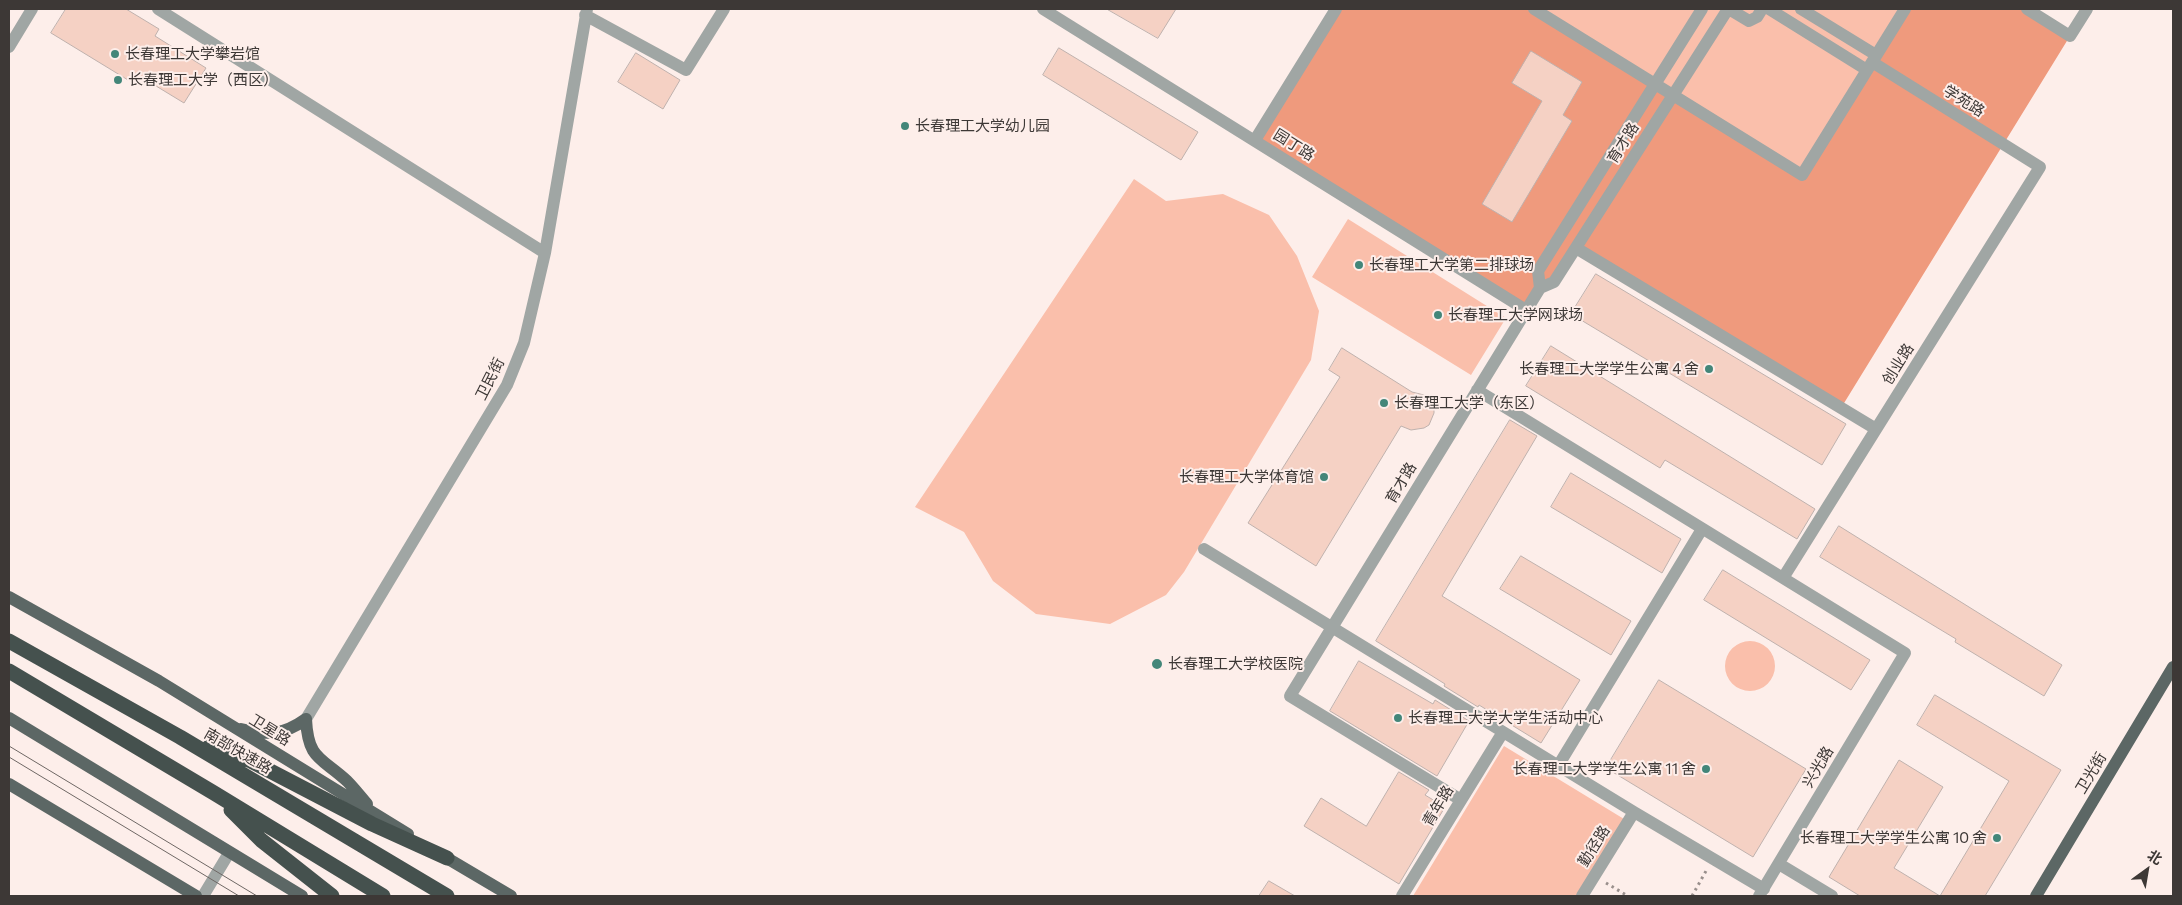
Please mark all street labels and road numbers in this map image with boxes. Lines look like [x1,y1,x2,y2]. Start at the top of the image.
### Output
street label: 学苑路 [1940,81,1988,121]
street label: 育才路 [1603,119,1643,167]
street label: 园丁路 [1270,125,1318,165]
street label: 创业路 [1878,340,1918,388]
street label: 卫民街 [472,355,508,403]
street label: 育才路 [1382,459,1420,507]
street label: 卫星路 [246,710,294,750]
street label: 南部快速路 [201,724,275,778]
street label: 兴光路 [1799,743,1837,791]
street label: 卫光街 [2072,749,2110,797]
street label: 青年路 [1419,782,1457,830]
street label: 勤径路 [1574,822,1614,870]

